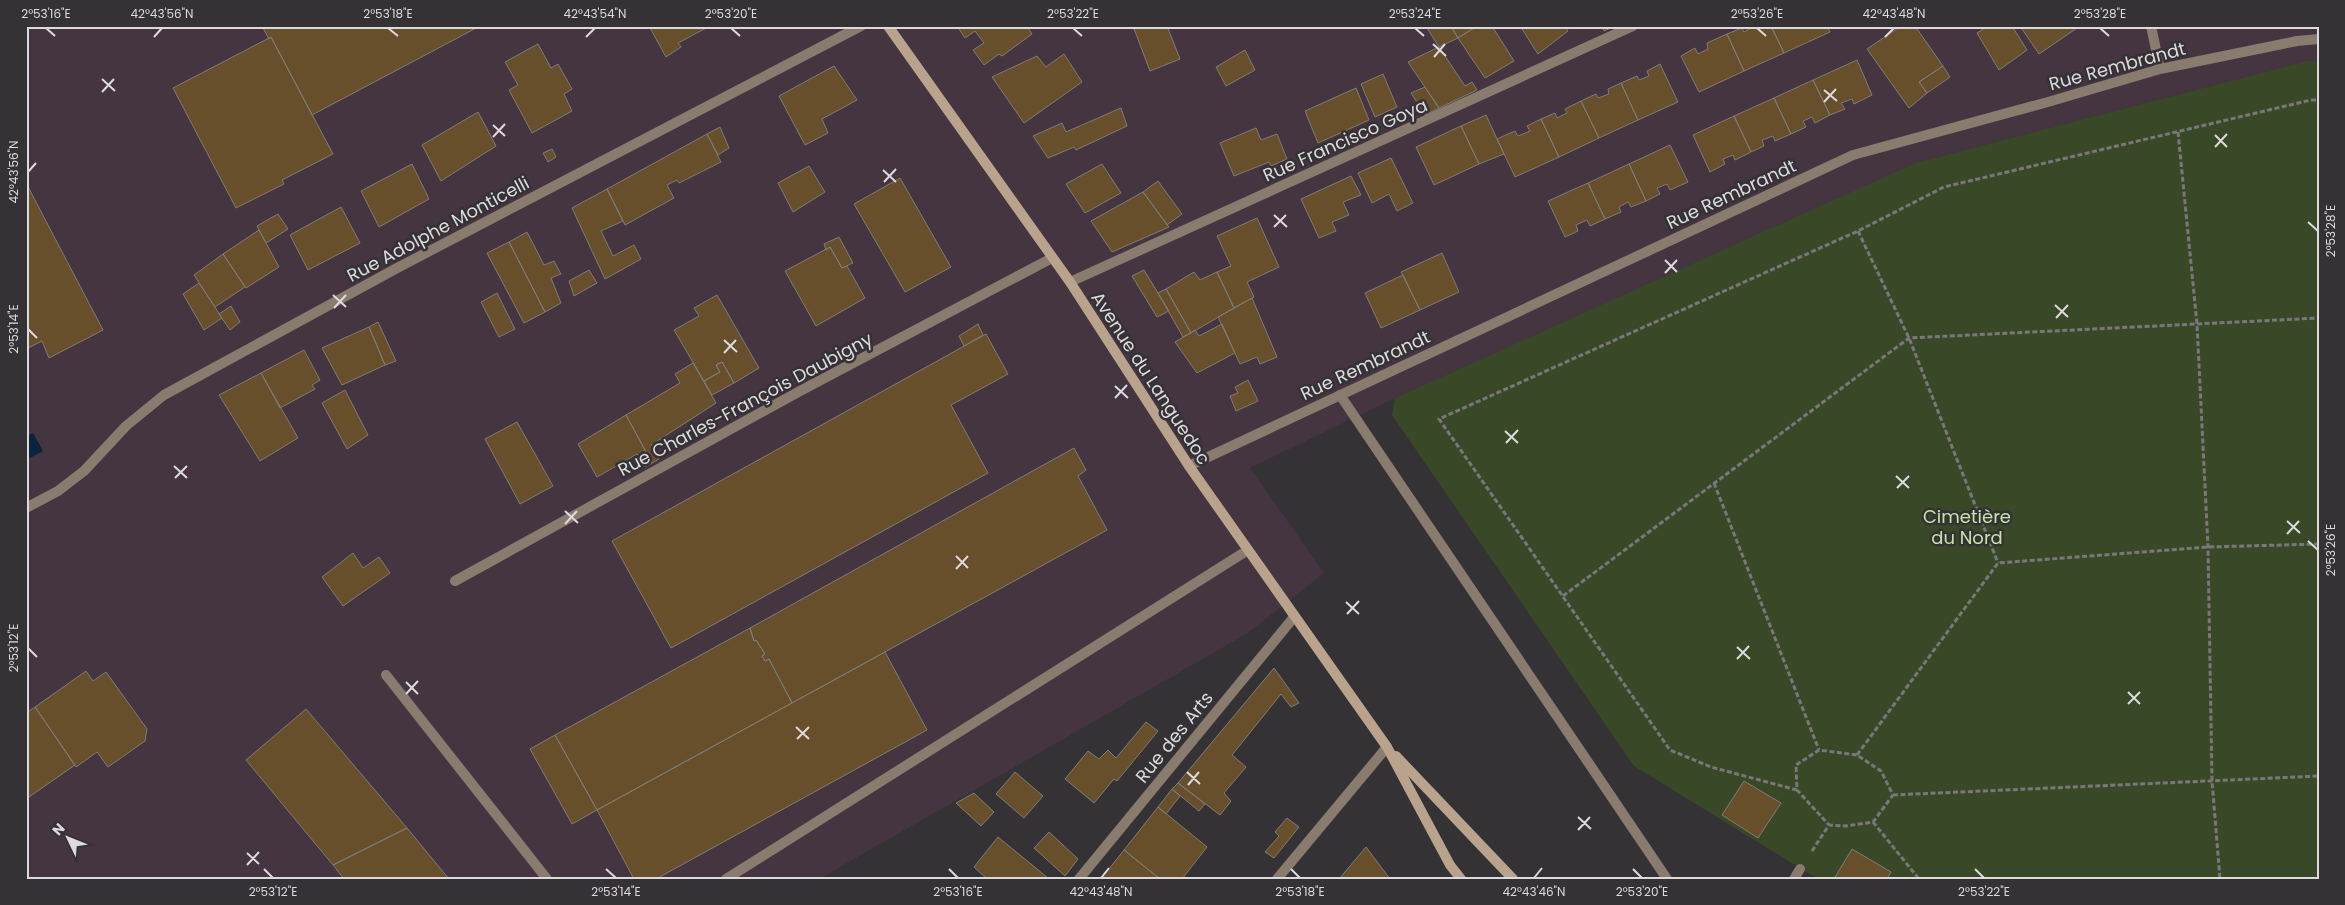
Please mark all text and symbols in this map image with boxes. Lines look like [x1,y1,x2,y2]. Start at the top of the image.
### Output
text: 2°53'16"E [21,5,71,22]
text: 42°43'56"N [131,5,194,22]
text: 2°53'18"E [363,5,413,22]
text: 42°43'54"N [564,5,626,22]
text: 2°53'20"E [705,5,757,22]
text: 2°53'22"E [1047,5,1099,22]
text: 2°53'24"E [1389,5,1441,22]
text: 2°53'26"E [1731,5,1783,22]
text: 42°43'48"N [1863,5,1925,22]
text: 2°53'28"E [2074,5,2126,22]
street label: Rue Rembrandt [2046,36,2188,96]
street label: Rue Francisco Goya [1259,92,1431,188]
text: 42°43'56"N [5,141,22,204]
street label: Rue Rembrandt [1662,153,1800,235]
street label: Rue Adolphe Monticelli [342,170,534,288]
text: 2°53'28"E [2322,205,2339,257]
street label: Avenue du Languedoc [1086,287,1216,469]
text: 2°53'14"E [5,304,22,354]
street label: Rue Rembrandt [1296,324,1434,406]
street label: Rue Charles-François Daubigny [613,326,877,482]
park label: Cimetière du Nord [1923,504,2011,550]
text: 2°53'26"E [2322,524,2339,576]
text: 2°53'12"E [5,624,22,672]
street label: Rue des Arts [1129,686,1219,788]
north arrow [42,812,92,862]
text: N [48,818,69,840]
text: 2°53'12"E [249,883,297,900]
text: 2°53'14"E [591,883,641,900]
text: 2°53'16"E [933,883,983,900]
text: 42°43'48"N [1070,883,1132,900]
text: 2°53'18"E [1275,883,1325,900]
text: 42°43'46"N [1502,883,1566,900]
text: 2°53'20"E [1616,883,1668,900]
text: 2°53'22"E [1958,883,2010,900]

